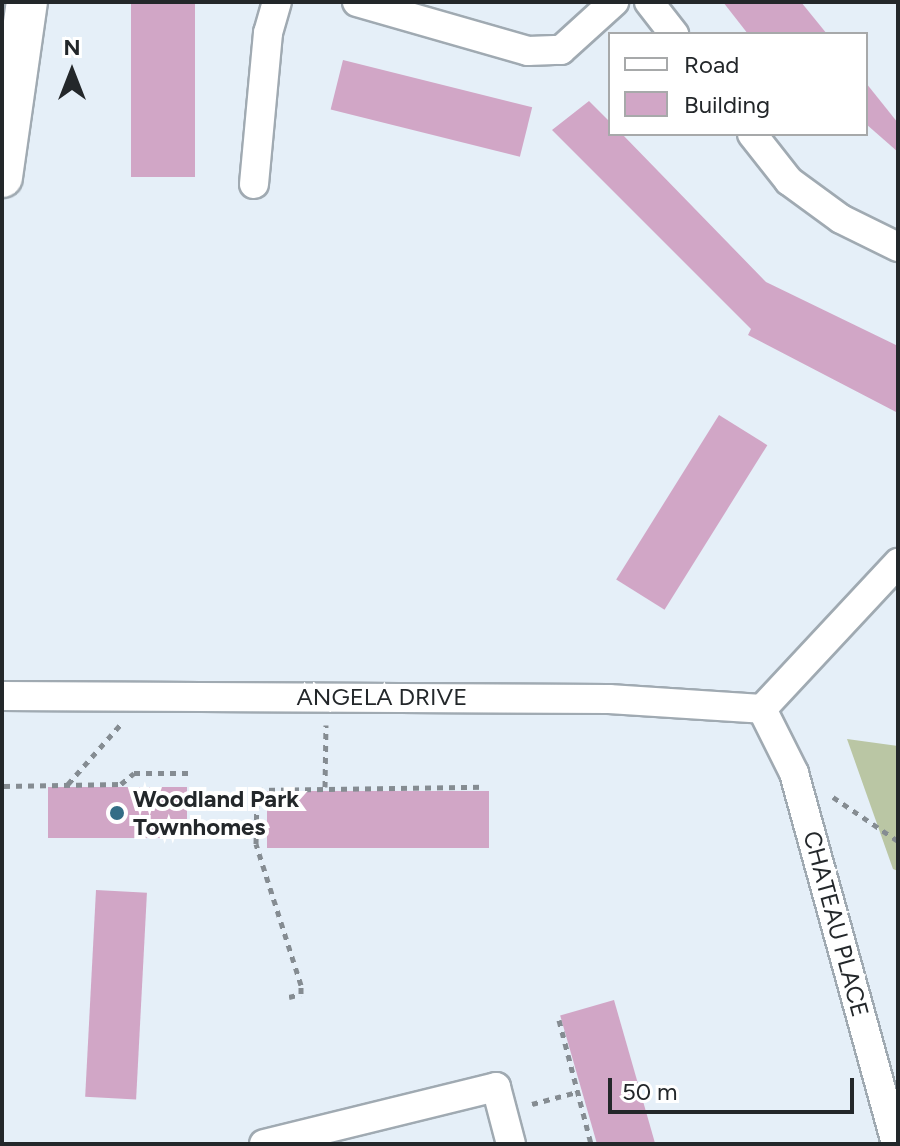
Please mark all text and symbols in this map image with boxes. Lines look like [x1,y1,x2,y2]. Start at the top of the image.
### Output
north arrow [32,32,112,112]
legend [608,32,868,136]
text: N [63,34,81,61]
text: Road [684,50,739,79]
text: Building [684,90,770,119]
street label: ANGELA DRIVE [297,683,467,711]
place label: Woodland Park Townhomes [133,785,299,841]
marker: Woodland Park Townhomes [108,804,126,822]
street label: CHATEAU PLACE [797,828,875,1020]
scale bar [612,1062,858,1112]
text: 50 m [622,1077,678,1106]

